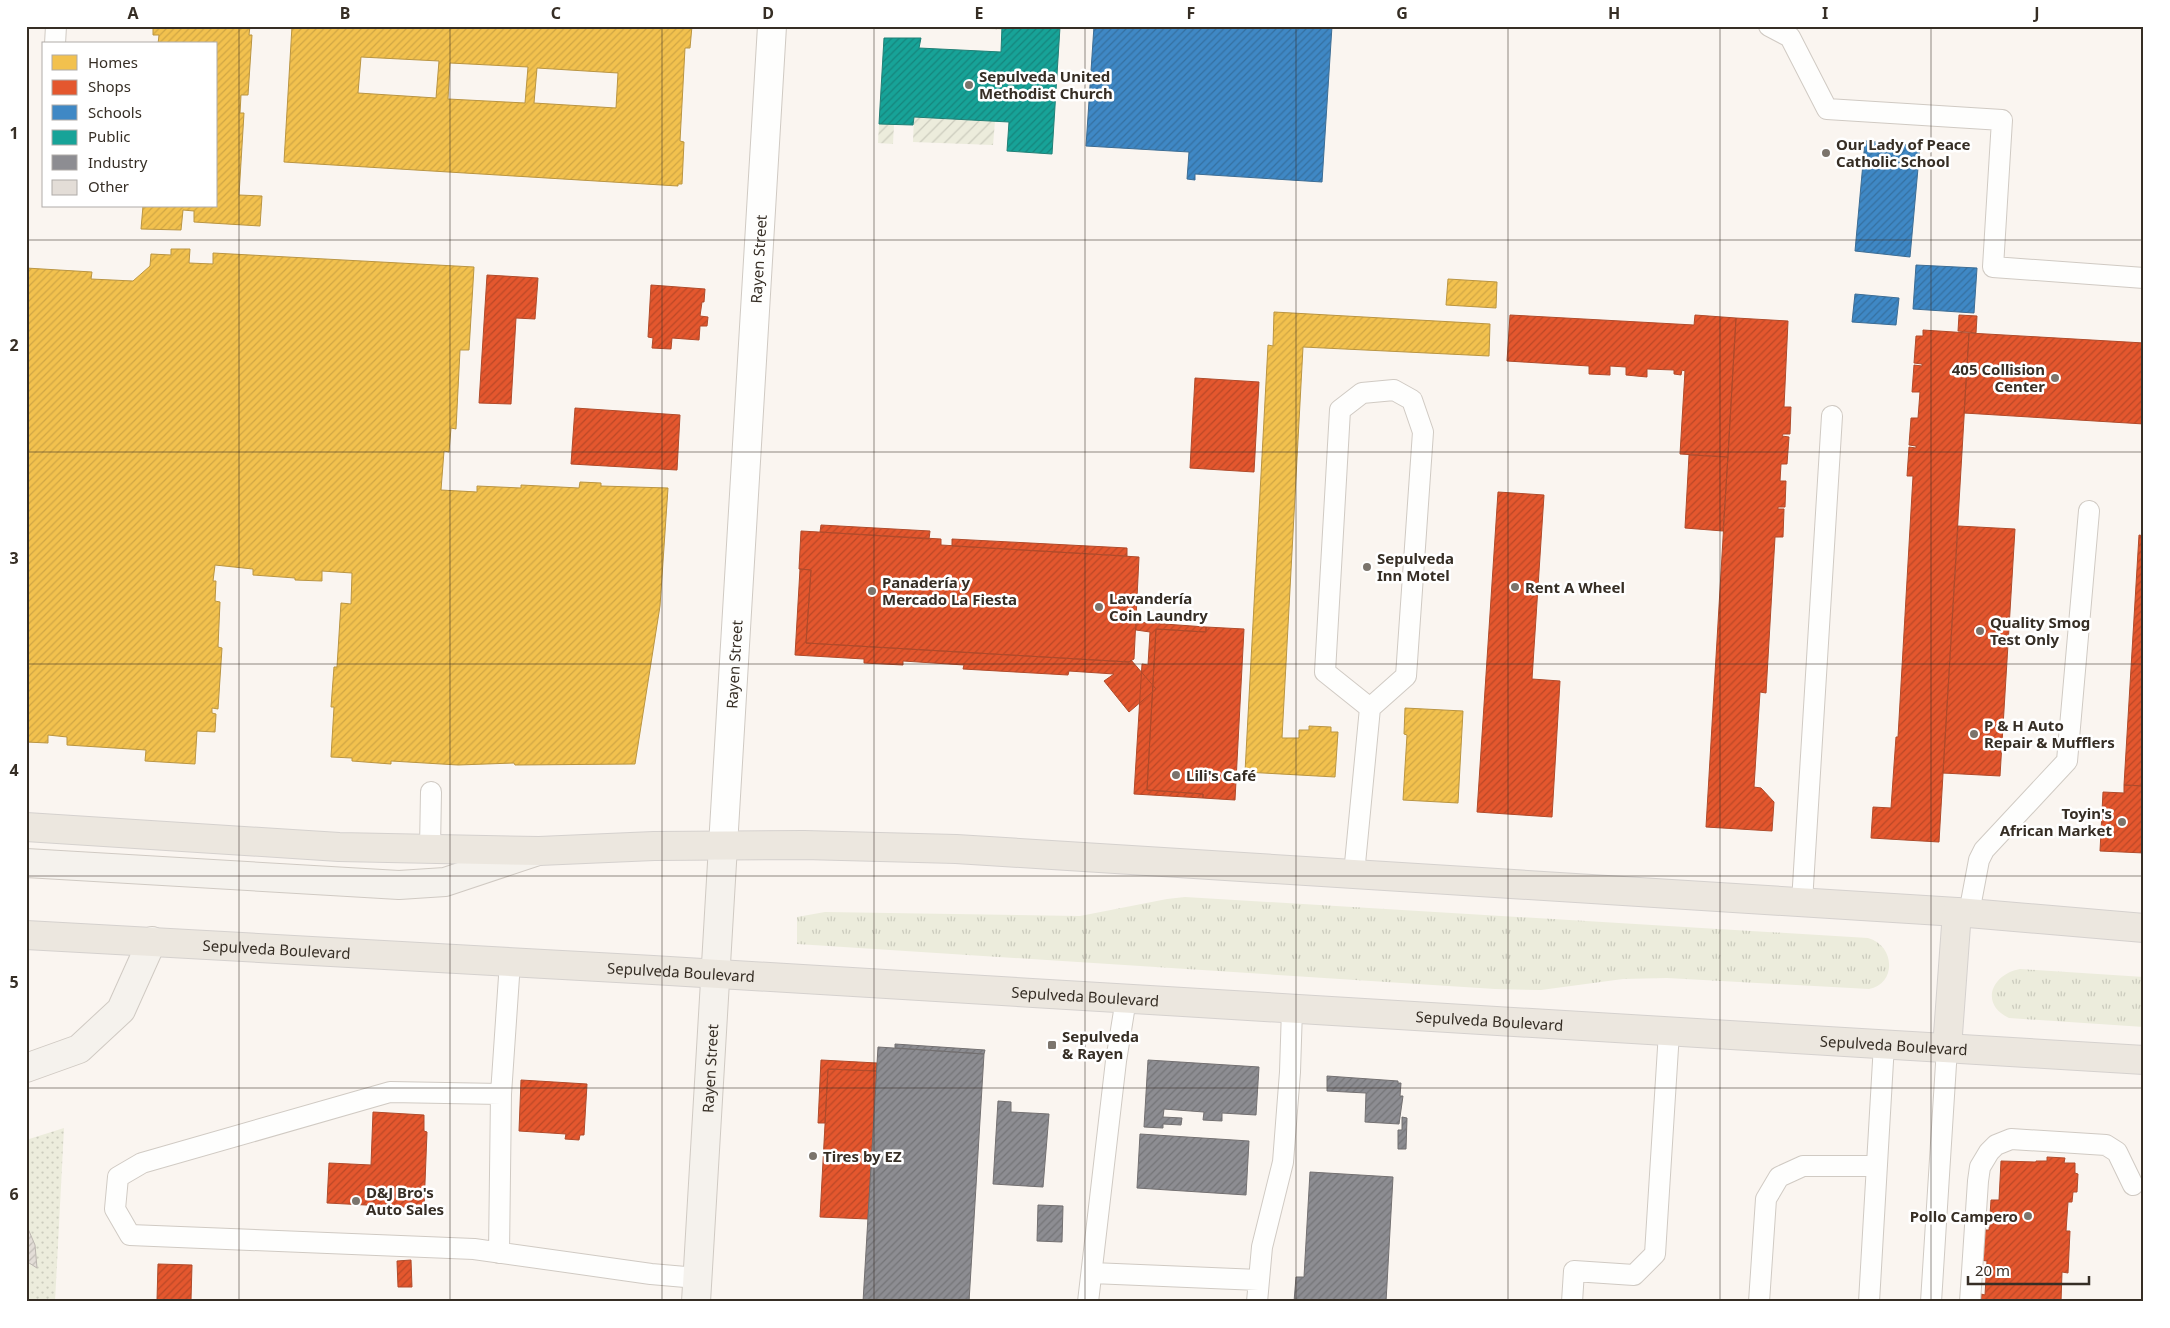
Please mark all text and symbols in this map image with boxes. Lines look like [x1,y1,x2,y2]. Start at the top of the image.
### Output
text: A [127,2,139,24]
text: B [340,2,350,24]
text: C [551,2,561,24]
text: D [762,2,774,24]
text: E [975,2,984,24]
text: F [1187,2,1195,24]
text: G [1396,2,1408,24]
text: H [1608,2,1620,24]
text: I [1822,2,1828,24]
text: J [2032,2,2040,24]
legend [42,42,218,208]
text: Homes [88,52,138,72]
place label: Sepulveda United Methodist Church [979,66,1113,103]
text: Shops [88,76,131,96]
marker: Sepulveda United Methodist Church [963,79,975,91]
text: Schools [88,102,142,122]
text: 1 [9,122,19,144]
text: Public [88,126,131,146]
place label: Our Lady of Peace Catholic School [1836,134,1971,171]
marker: Our Lady of Peace Catholic School [1820,147,1832,159]
text: Industry [88,152,148,172]
text: Other [88,176,129,196]
street label: Rayen Street [745,213,771,304]
text: 2 [9,334,19,356]
place label: 405 Collision Center [1952,359,2045,396]
marker: 405 Collision Center [2049,372,2061,384]
text: 3 [9,547,19,569]
place label: Sepulveda Inn Motel [1377,548,1454,585]
marker: Sepulveda Inn Motel [1361,561,1373,573]
place label: Panadería y Mercado La Fiesta [882,572,1017,609]
place label: Rent A Wheel [1525,577,1625,597]
marker: Rent A Wheel [1509,581,1521,593]
marker: Panadería y Mercado La Fiesta [866,585,878,597]
place label: Lavandería Coin Laundry [1109,588,1208,625]
marker: Lavandería Coin Laundry [1093,601,1105,613]
place label: Quality Smog Test Only [1990,612,2090,649]
street label: Rayen Street [721,619,747,709]
marker: Quality Smog Test Only [1974,625,1986,637]
place label: P & H Auto Repair & Mufflers [1984,715,2115,752]
marker: P & H Auto Repair & Mufflers [1968,728,1980,740]
text: 4 [9,759,19,781]
place label: Lili's Café [1186,765,1256,785]
marker: Lili's Café [1170,769,1182,781]
place label: Toyin's African Market [2000,803,2112,840]
marker: Toyin's African Market [2116,816,2128,828]
street label: Sepulveda Boulevard [202,935,351,963]
street label: Sepulveda Boulevard [606,957,756,986]
text: 5 [9,971,19,993]
street label: Sepulveda Boulevard [1011,982,1160,1011]
street label: Sepulveda Boulevard [1415,1006,1564,1035]
street label: Rayen Street [697,1023,722,1113]
place label: Sepulveda & Rayen [1062,1026,1139,1063]
street label: Sepulveda Boulevard [1819,1030,1968,1059]
marker: Sepulveda & Rayen [1046,1039,1058,1051]
place label: Tires by EZ [823,1146,902,1166]
marker: Tires by EZ [807,1150,819,1162]
place label: D&J Bro's Auto Sales [366,1182,444,1219]
text: 6 [9,1183,19,1205]
marker: D&J Bro's Auto Sales [350,1195,362,1207]
place label: Pollo Campero [1910,1206,2018,1226]
marker: Pollo Campero [2022,1210,2034,1222]
scale bar [1968,1253,2089,1285]
text: 20 m [1975,1260,2010,1280]

